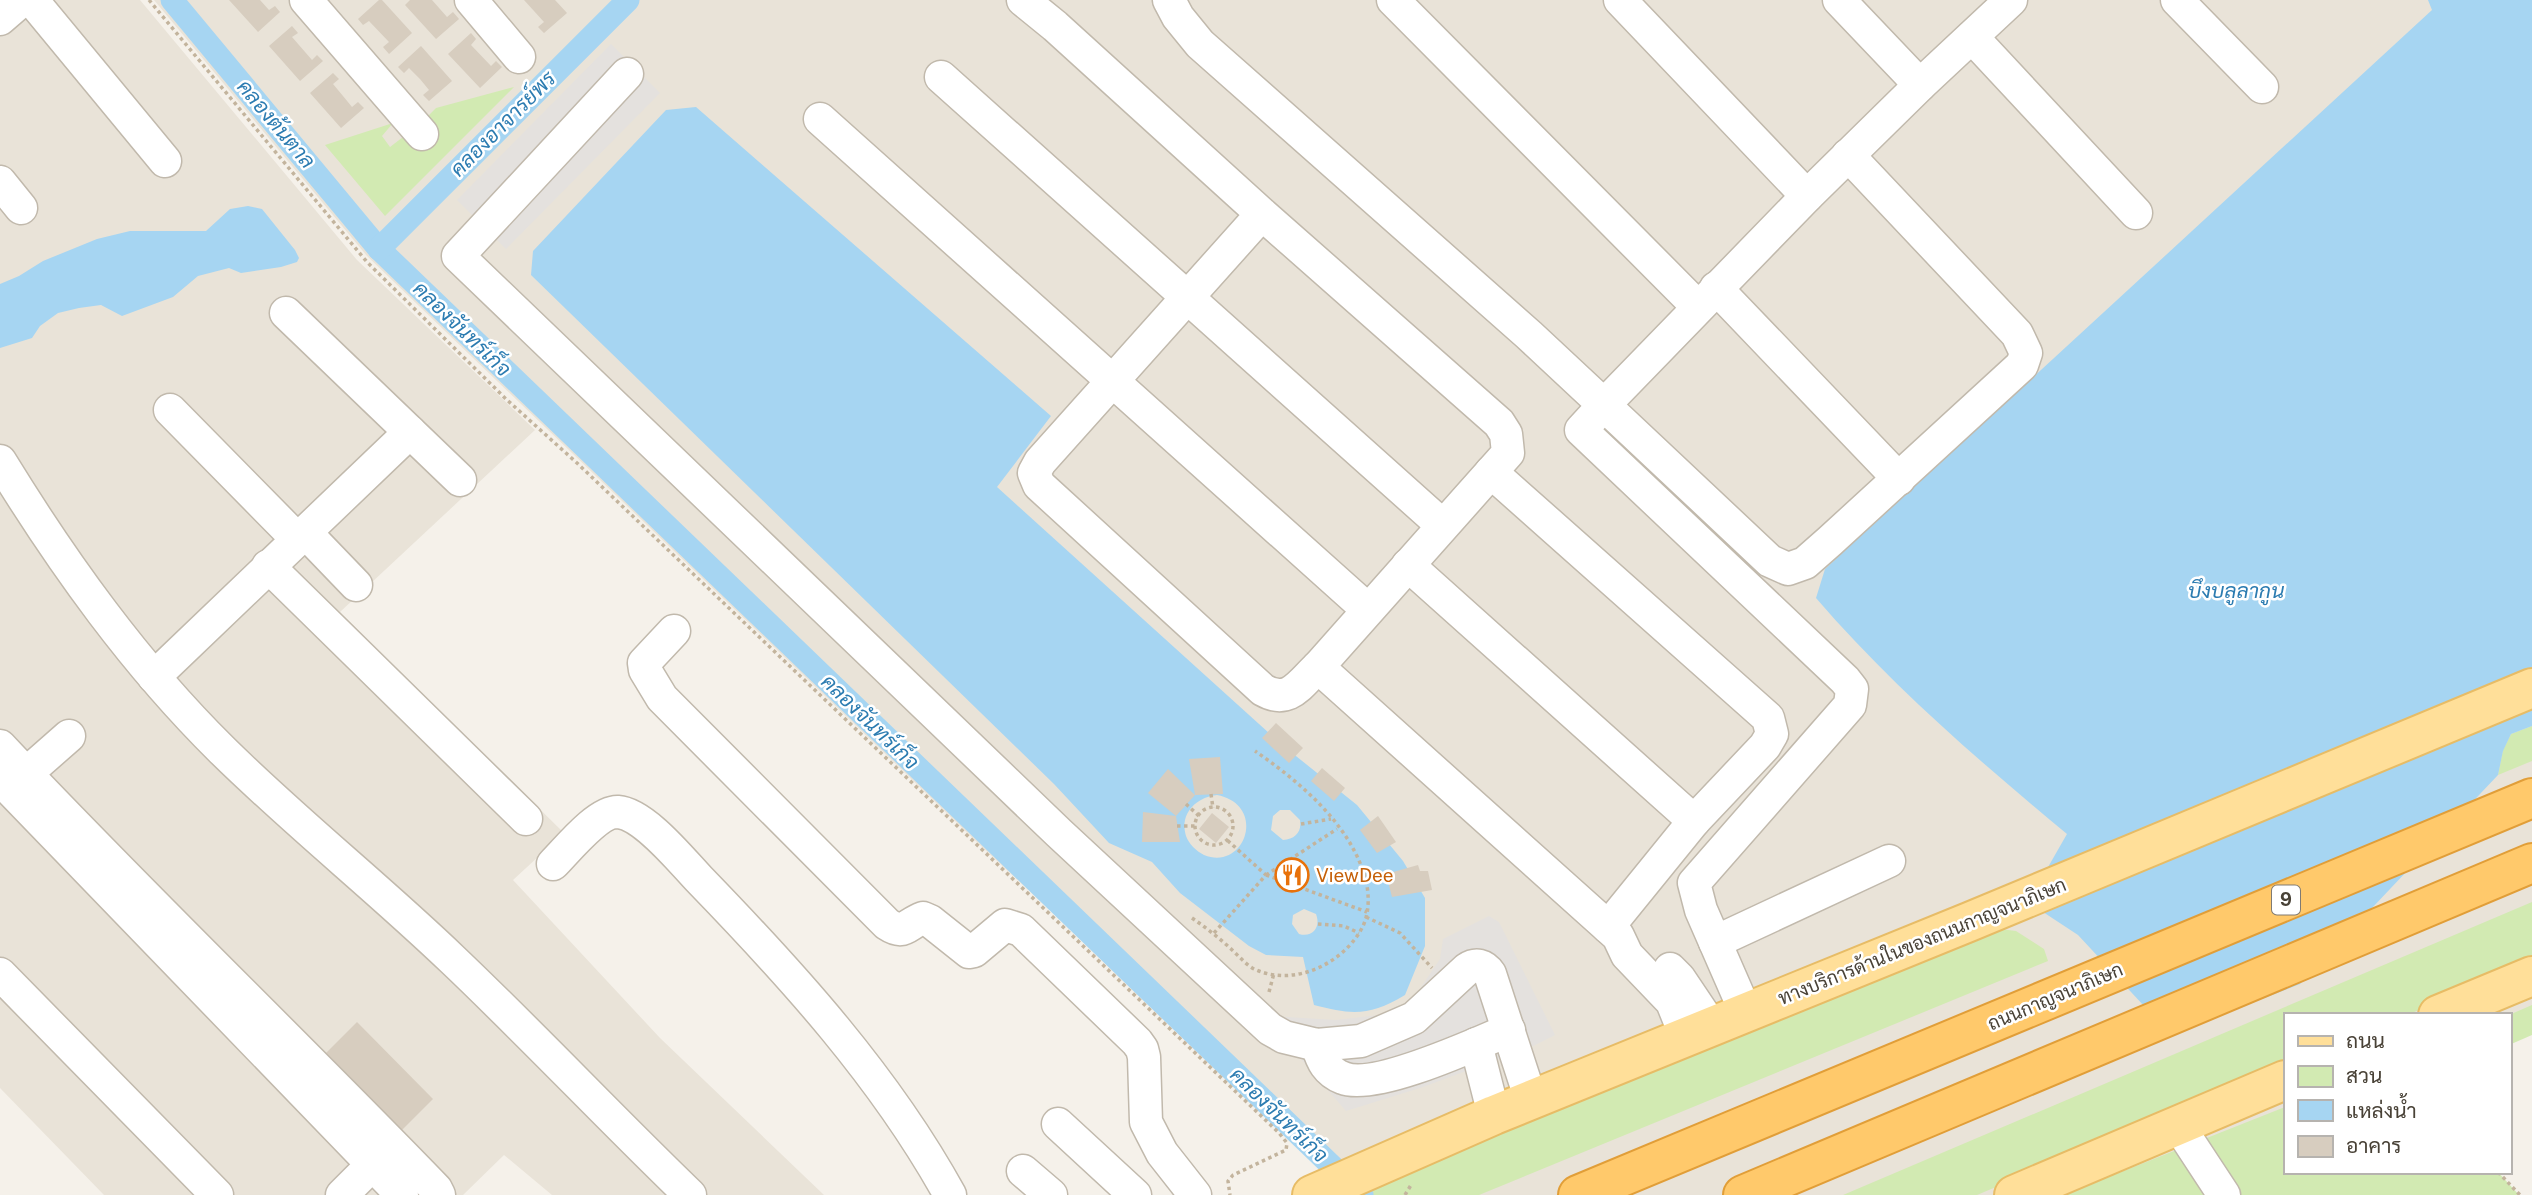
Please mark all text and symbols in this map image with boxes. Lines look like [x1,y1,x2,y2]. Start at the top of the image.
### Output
water label: คลองอาจารย์พร [444,65,561,181]
water label: คลองต้นตาล [232,74,321,173]
water label: คลองจันทร์เก็จ [408,274,518,381]
water label: บึงบลูลากูน [2188,578,2285,606]
water label: คลองจันทร์เก็จ [816,667,926,774]
restaurant icon: ViewDee [1273,856,1311,894]
place label: ViewDee [1316,864,1394,886]
street label: ทางบริการด้านในของถนนกาญจนาภิเษก [1775,873,2069,1009]
road number: 9 [2272,886,2300,915]
street label: ถนนกาญจนาภิเษก [1984,957,2126,1035]
legend [2284,1013,2511,1174]
text: ถนน [2346,1028,2385,1053]
water label: คลองจันทร์เก็จ [1225,1060,1335,1167]
text: สวน [2346,1063,2382,1088]
text: แหล่งน้ำ [2346,1093,2417,1123]
text: อาคาร [2346,1133,2402,1158]

